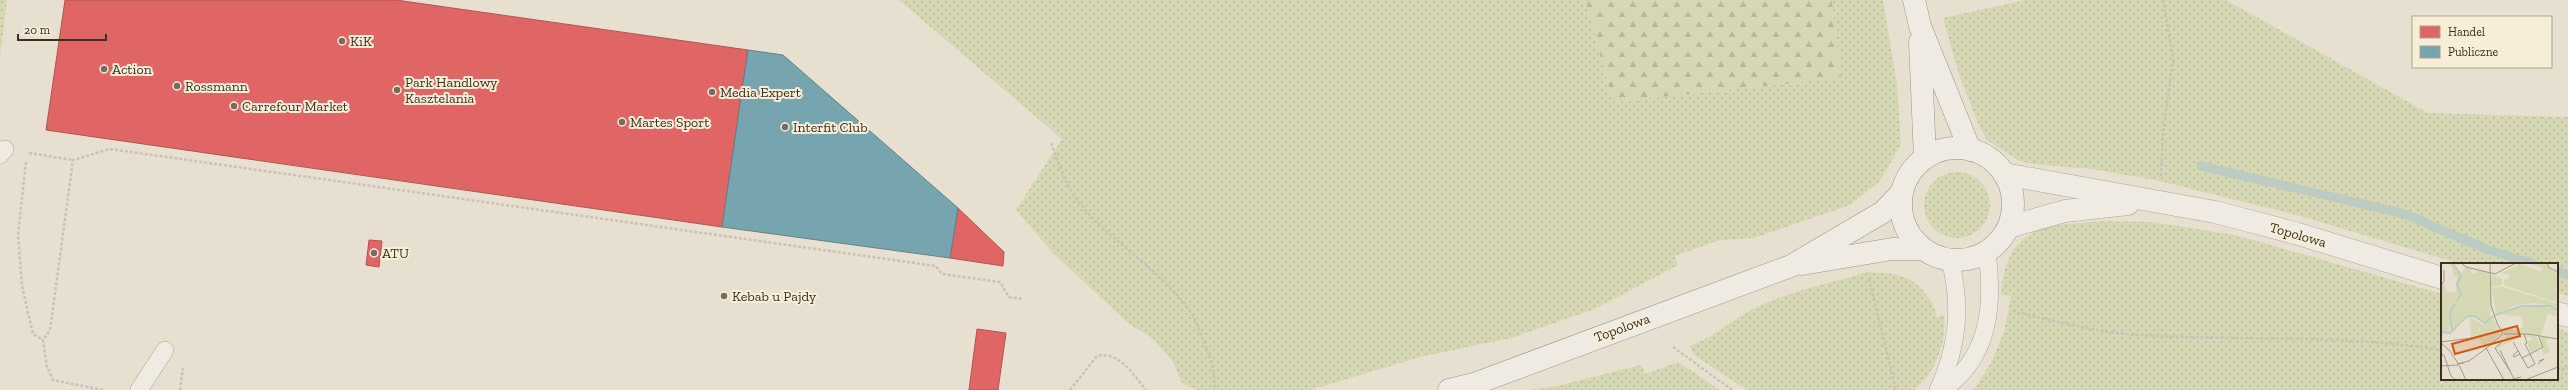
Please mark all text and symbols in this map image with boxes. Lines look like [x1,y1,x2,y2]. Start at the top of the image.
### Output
scale bar [18,16,106,42]
legend [2412,16,2552,68]
text: 20 m [24,23,51,37]
text: Handel [2448,25,2485,39]
place label: KiK [350,33,372,50]
marker: KiK [337,36,347,46]
text: Publiczne [2448,45,2499,59]
place label: Action [112,61,152,78]
marker: Action [99,64,109,74]
place label: Park Handlowy Kasztelania [405,74,498,107]
place label: Rossmann [185,78,248,95]
marker: Rossmann [172,81,182,91]
place label: Media Expert [720,84,802,101]
marker: Park Handlowy Kasztelania [392,85,402,95]
marker: Media Expert [707,87,717,97]
place label: Carrefour Market [242,98,349,115]
marker: Carrefour Market [229,101,239,111]
place label: Martes Sport [630,114,710,131]
marker: Martes Sport [617,117,627,127]
place label: Interfit Club [793,119,868,136]
marker: Interfit Club [780,122,790,132]
street label: Topolowa [2268,219,2328,251]
place label: ATU [382,245,409,262]
marker: ATU [369,248,379,258]
inset map [2441,263,2558,380]
place label: Kebab u Pajdy [732,288,817,305]
marker: Kebab u Pajdy [719,291,729,301]
street label: Topolowa [1592,310,1652,346]

